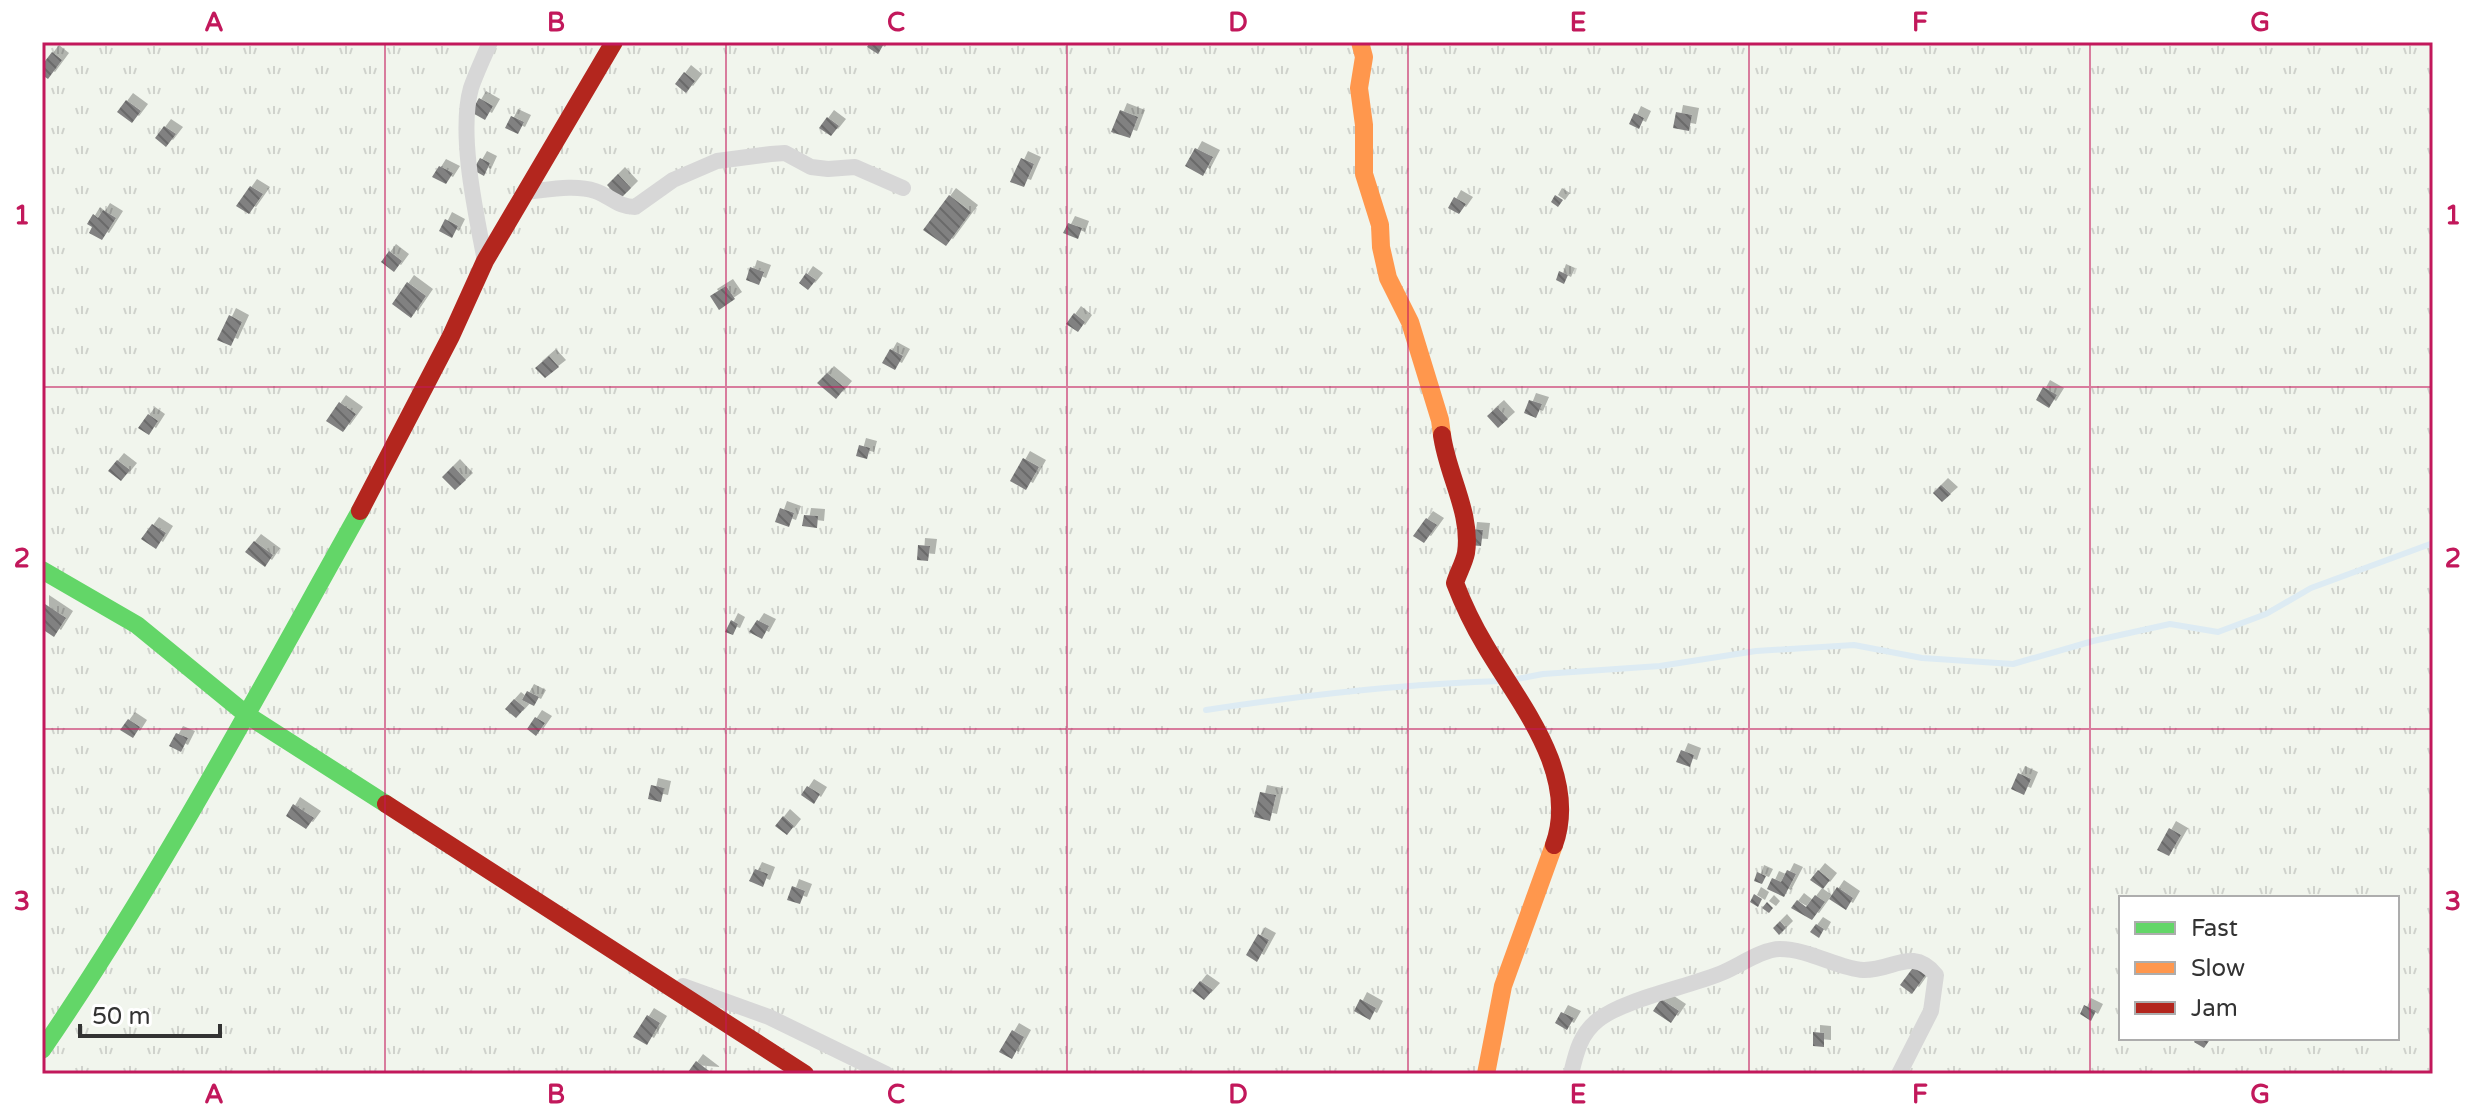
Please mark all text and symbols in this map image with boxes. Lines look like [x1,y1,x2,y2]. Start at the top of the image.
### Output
text: A [204,7,224,38]
text: B [547,7,565,38]
text: C [887,7,905,38]
text: D [1228,7,1248,38]
text: E [1570,7,1586,38]
text: F [1912,7,1928,38]
text: G [2250,7,2270,38]
text: 1 [14,200,30,231]
text: 1 [2445,200,2461,231]
text: 2 [14,543,30,574]
text: 2 [2445,543,2461,574]
text: 3 [14,886,30,917]
text: 3 [2445,886,2461,917]
legend [2119,896,2399,1040]
text: Fast [2191,914,2238,943]
text: Slow [2191,954,2245,983]
scale bar [80,988,220,1038]
text: Jam [2191,994,2238,1023]
text: 50 m [92,1002,150,1031]
text: A [204,1079,224,1110]
text: B [547,1079,565,1110]
text: C [887,1079,905,1110]
text: D [1228,1079,1248,1110]
text: E [1570,1079,1586,1110]
text: F [1912,1079,1928,1110]
text: G [2250,1079,2270,1110]

